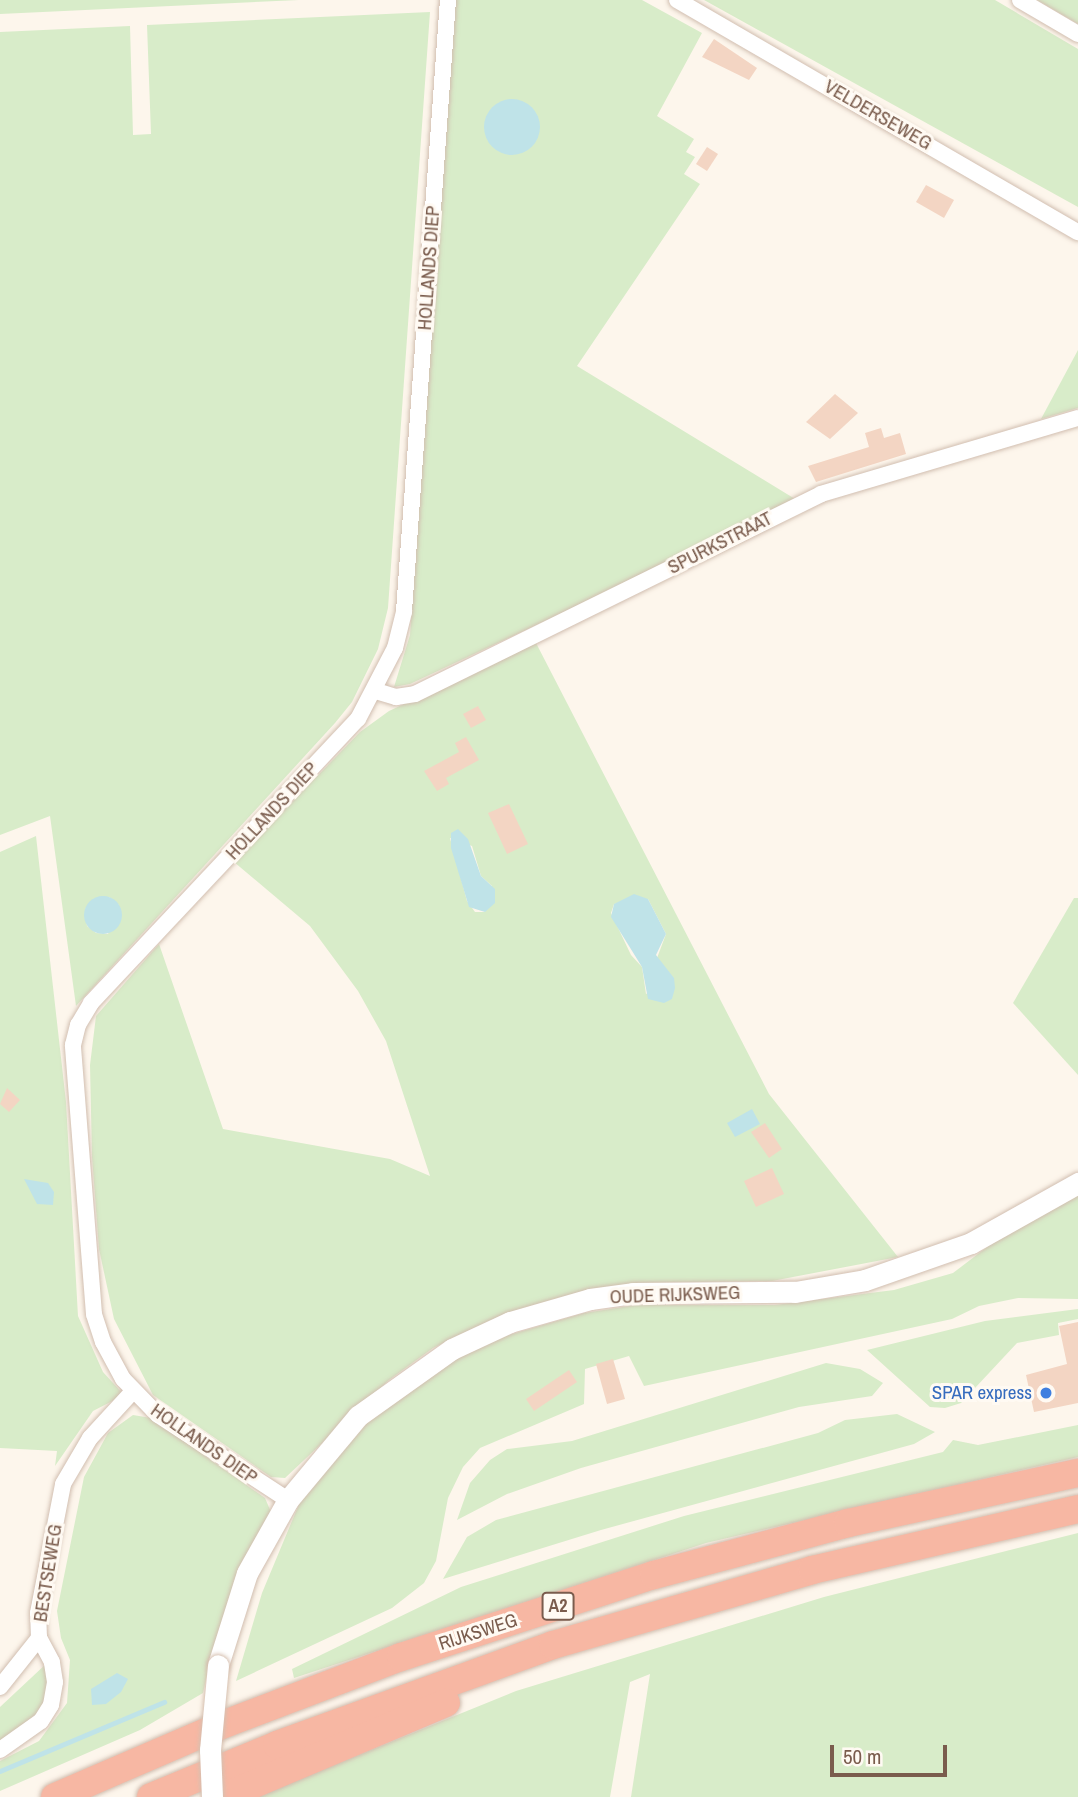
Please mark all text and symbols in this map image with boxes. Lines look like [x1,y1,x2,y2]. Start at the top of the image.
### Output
street label: VELDERSEWEG [820,75,936,155]
street label: HOLLANDS DIEP [413,205,445,331]
street label: SPURKSTRAAT [664,507,776,579]
street label: HOLLANDS DIEP [221,758,323,864]
street label: OUDE RIJKSWEG [609,1281,741,1309]
place label: SPAR express [932,1382,1032,1404]
marker: SPAR express [1038,1385,1054,1401]
street label: HOLLANDS DIEP [146,1399,262,1489]
street label: BESTSEWEG [29,1522,67,1624]
road number: A2 [540,1591,576,1620]
street label: RIJKSWEG [436,1609,520,1655]
scale bar [833,1730,950,1774]
text: 50 m [843,1742,881,1771]

